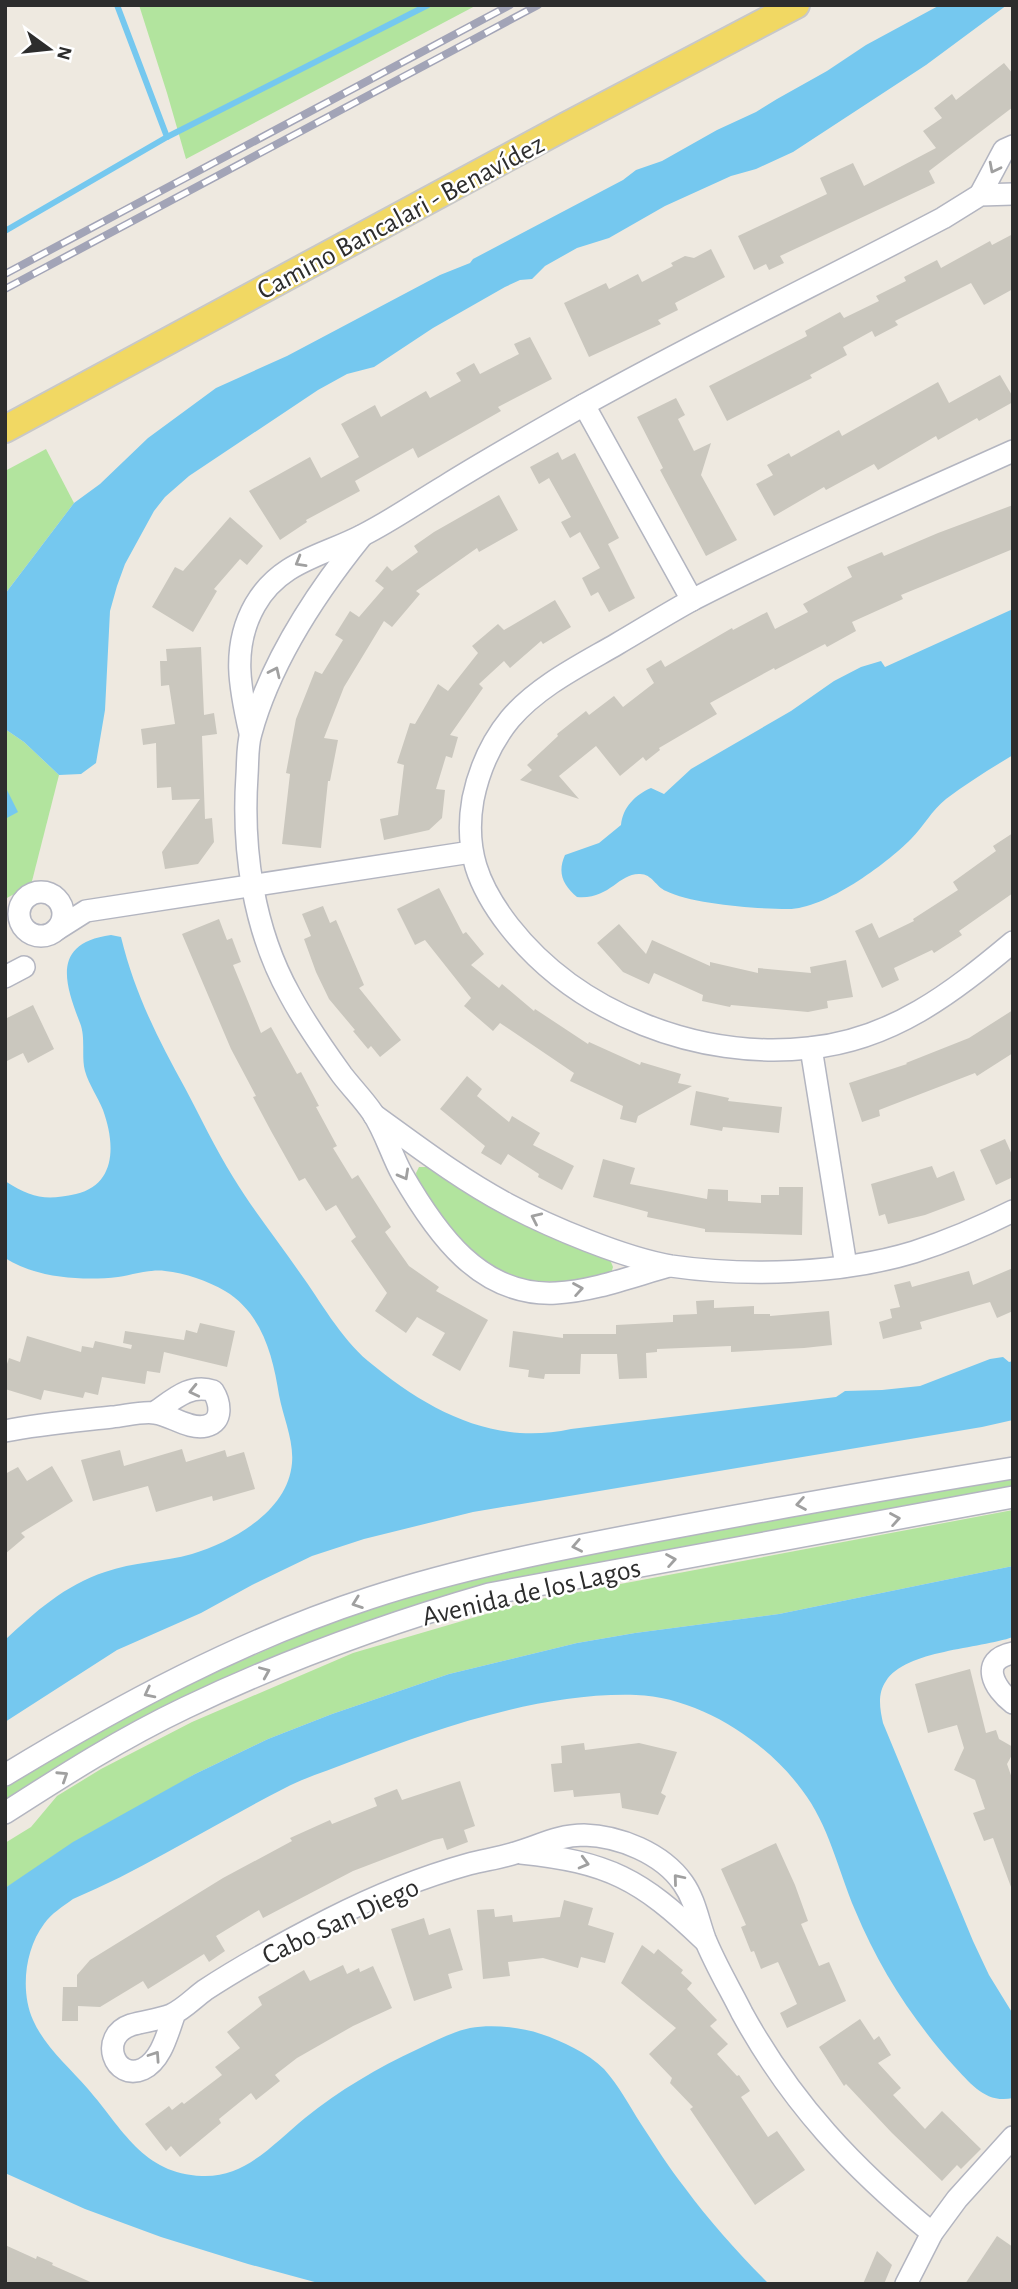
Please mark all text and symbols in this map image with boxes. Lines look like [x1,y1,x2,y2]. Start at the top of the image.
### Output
north arrow [14,14,84,84]
text: N [53,44,75,62]
street label: Camino Bancalari - Benavídez [253,130,549,305]
one-way arrow [988,161,1002,173]
one-way arrow [294,554,307,567]
one-way arrow [267,667,281,679]
one-way arrow [396,1168,409,1180]
one-way arrow [531,1212,543,1226]
one-way arrow [572,1282,584,1297]
one-way arrow [189,1383,201,1397]
one-way arrow [795,1496,807,1511]
one-way arrow [889,1512,901,1527]
one-way arrow [571,1538,583,1553]
one-way arrow [665,1553,677,1568]
street label: Avenida de los Lagos [420,1554,643,1632]
one-way arrow [351,1595,364,1609]
one-way arrow [257,1666,270,1680]
one-way arrow [144,1685,156,1699]
one-way arrow [55,1771,68,1784]
one-way arrow [578,1855,590,1869]
street label: Cabo San Diego [258,1873,424,1970]
one-way arrow [674,1875,686,1888]
one-way arrow [147,2051,159,2064]

